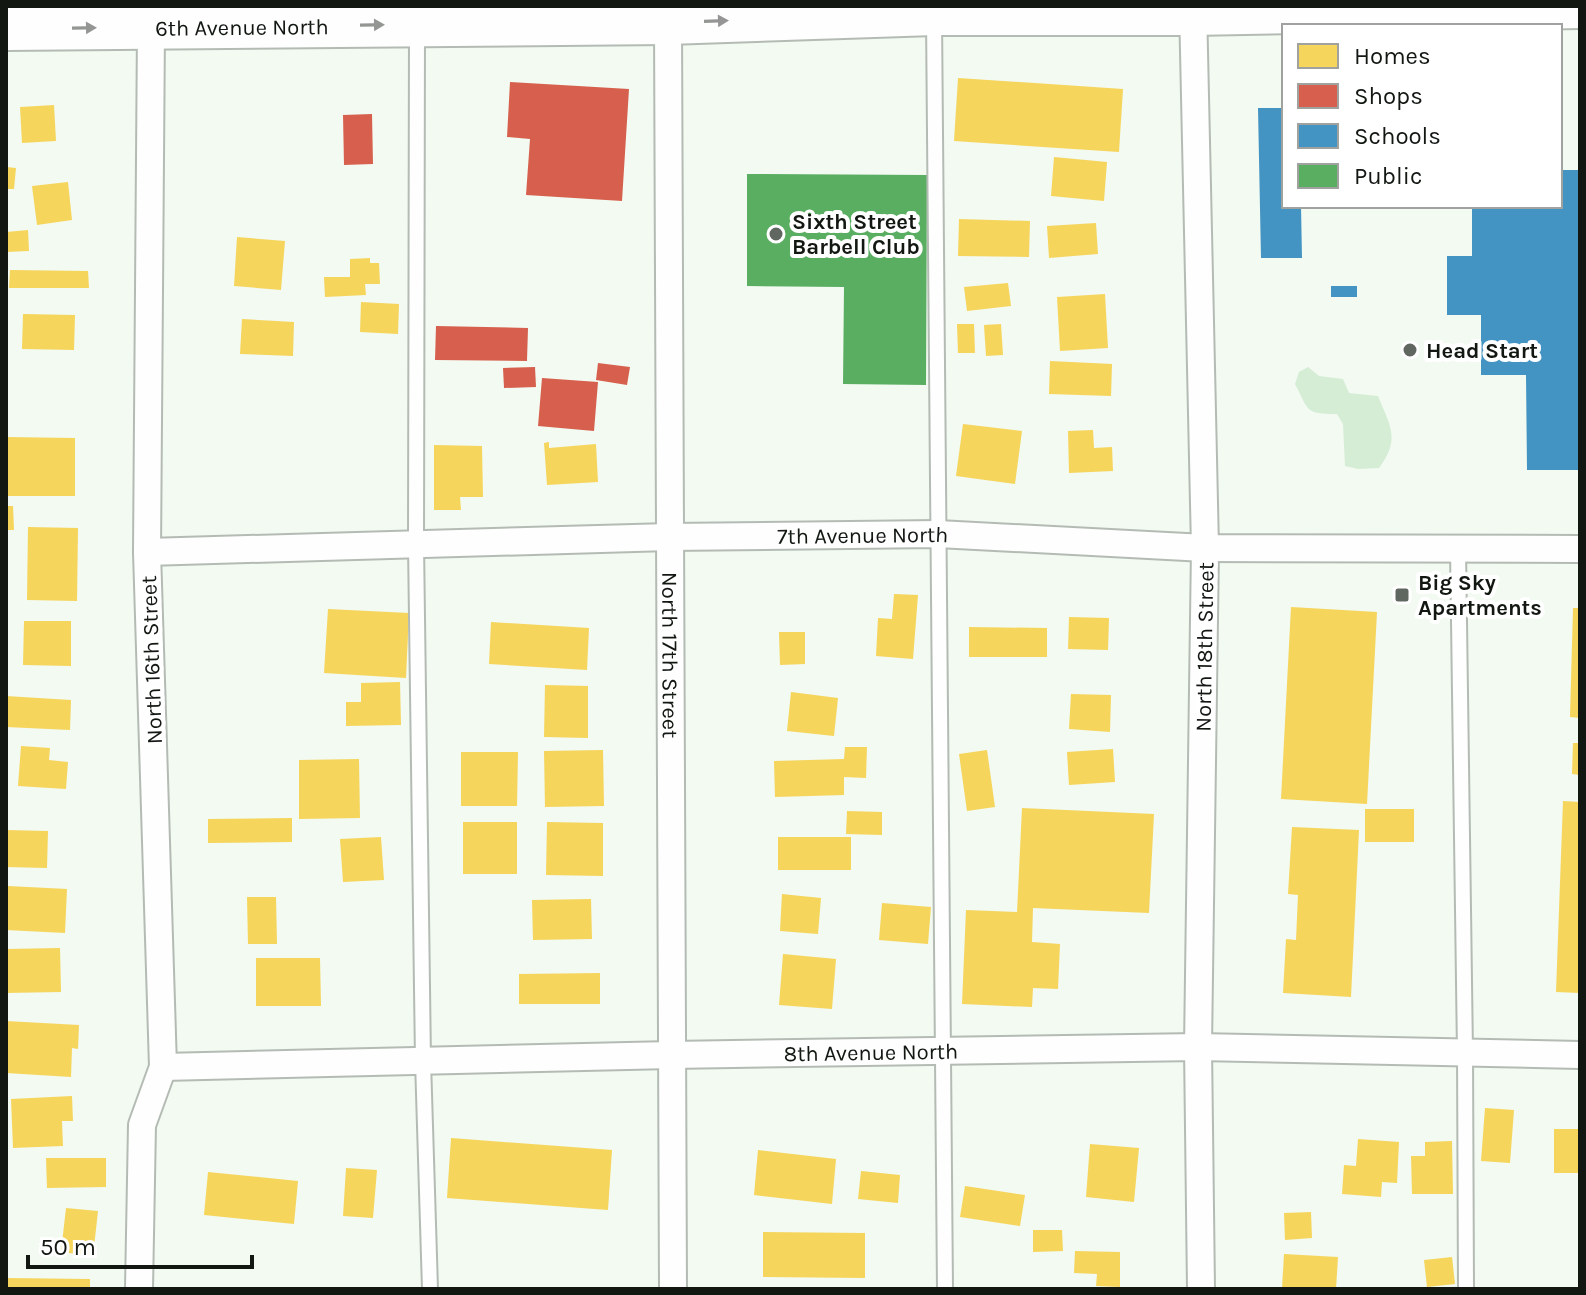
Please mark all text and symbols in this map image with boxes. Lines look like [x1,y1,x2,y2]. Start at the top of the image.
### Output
street label: 6th Avenue North [155,14,329,42]
one-way arrow [704,15,729,28]
one-way arrow [360,19,385,32]
one-way arrow [72,22,97,34]
legend [1282,24,1562,208]
text: Homes [1354,42,1431,70]
text: Shops [1354,82,1423,110]
text: Schools [1354,122,1441,150]
text: Public [1354,162,1422,190]
place label: Sixth Street Barbell Club [792,209,920,260]
marker: Sixth Street Barbell Club [767,225,785,243]
place label: Head Start [1426,338,1538,364]
marker: Head Start [1401,341,1419,359]
street label: 7th Avenue North [777,522,949,550]
street label: North 18th Street [1191,562,1219,732]
place label: Big Sky Apartments [1418,570,1542,621]
street label: North 17th Street [656,572,683,738]
street label: North 16th Street [136,575,168,745]
marker: Big Sky Apartments [1393,586,1411,604]
street label: 8th Avenue North [783,1039,958,1067]
scale bar [28,1219,252,1269]
text: 50 m [40,1233,96,1261]

